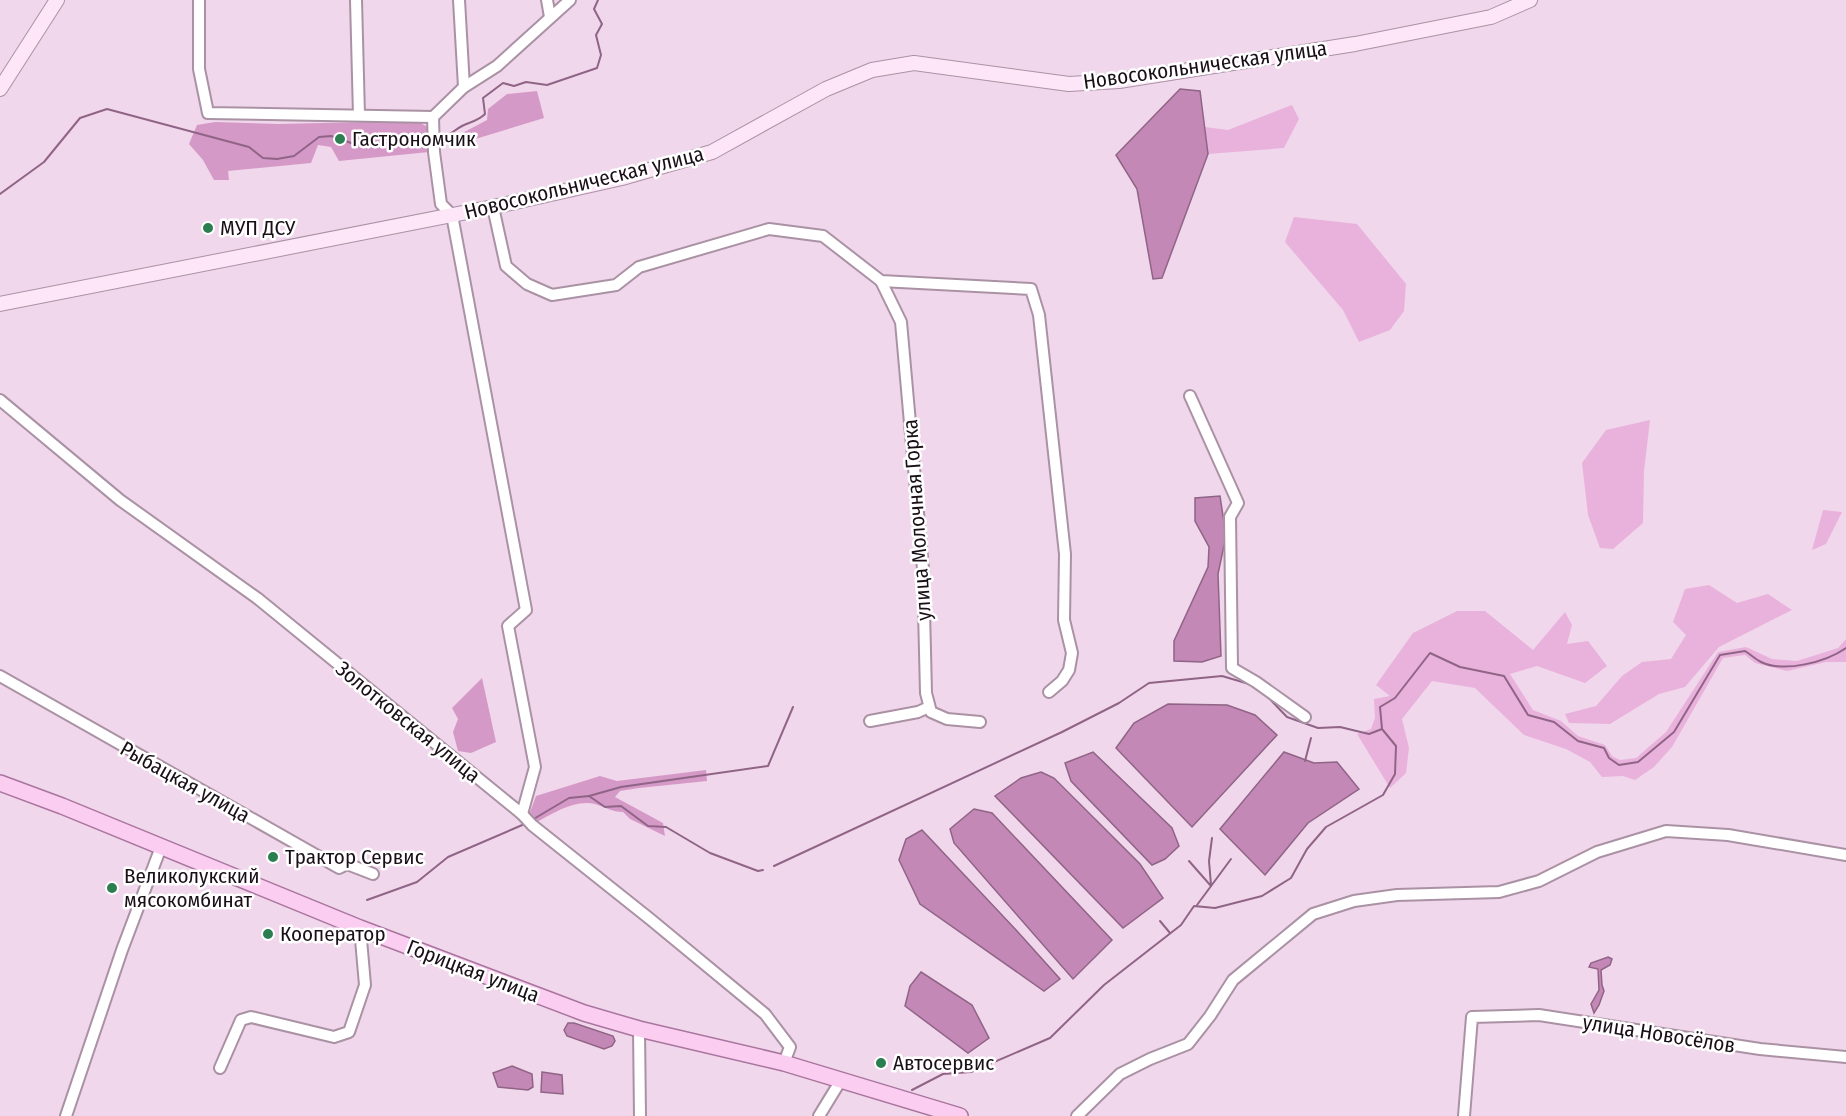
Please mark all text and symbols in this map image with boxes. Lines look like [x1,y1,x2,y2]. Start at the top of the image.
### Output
street label: Новосокольническая улица [1081,35,1329,95]
place label: Гастрономчик [352,126,476,152]
marker: Гастрономчик [333,132,347,146]
street label: Новосокольническая улица [462,141,706,225]
place label: МУП ДСУ [220,215,296,241]
marker: МУП ДСУ [201,221,215,235]
street label: улица Молочная Горка [897,418,937,622]
street label: Золотковская улица [330,656,486,788]
street label: Рыбацкая улица [116,736,254,828]
place label: Трактор Сервис [285,844,424,870]
marker: Трактор Сервис [266,850,280,864]
place label: Великолукский мясокомбинат [124,863,259,913]
marker: Великолукский мясокомбинат [105,881,119,895]
place label: Кооператор [280,921,386,947]
marker: Кооператор [261,927,275,941]
street label: Горицкая улица [403,934,543,1008]
street label: улица Новосёлов [1581,1009,1737,1059]
place label: Автосервис [893,1050,994,1076]
marker: Автосервис [874,1056,888,1070]

